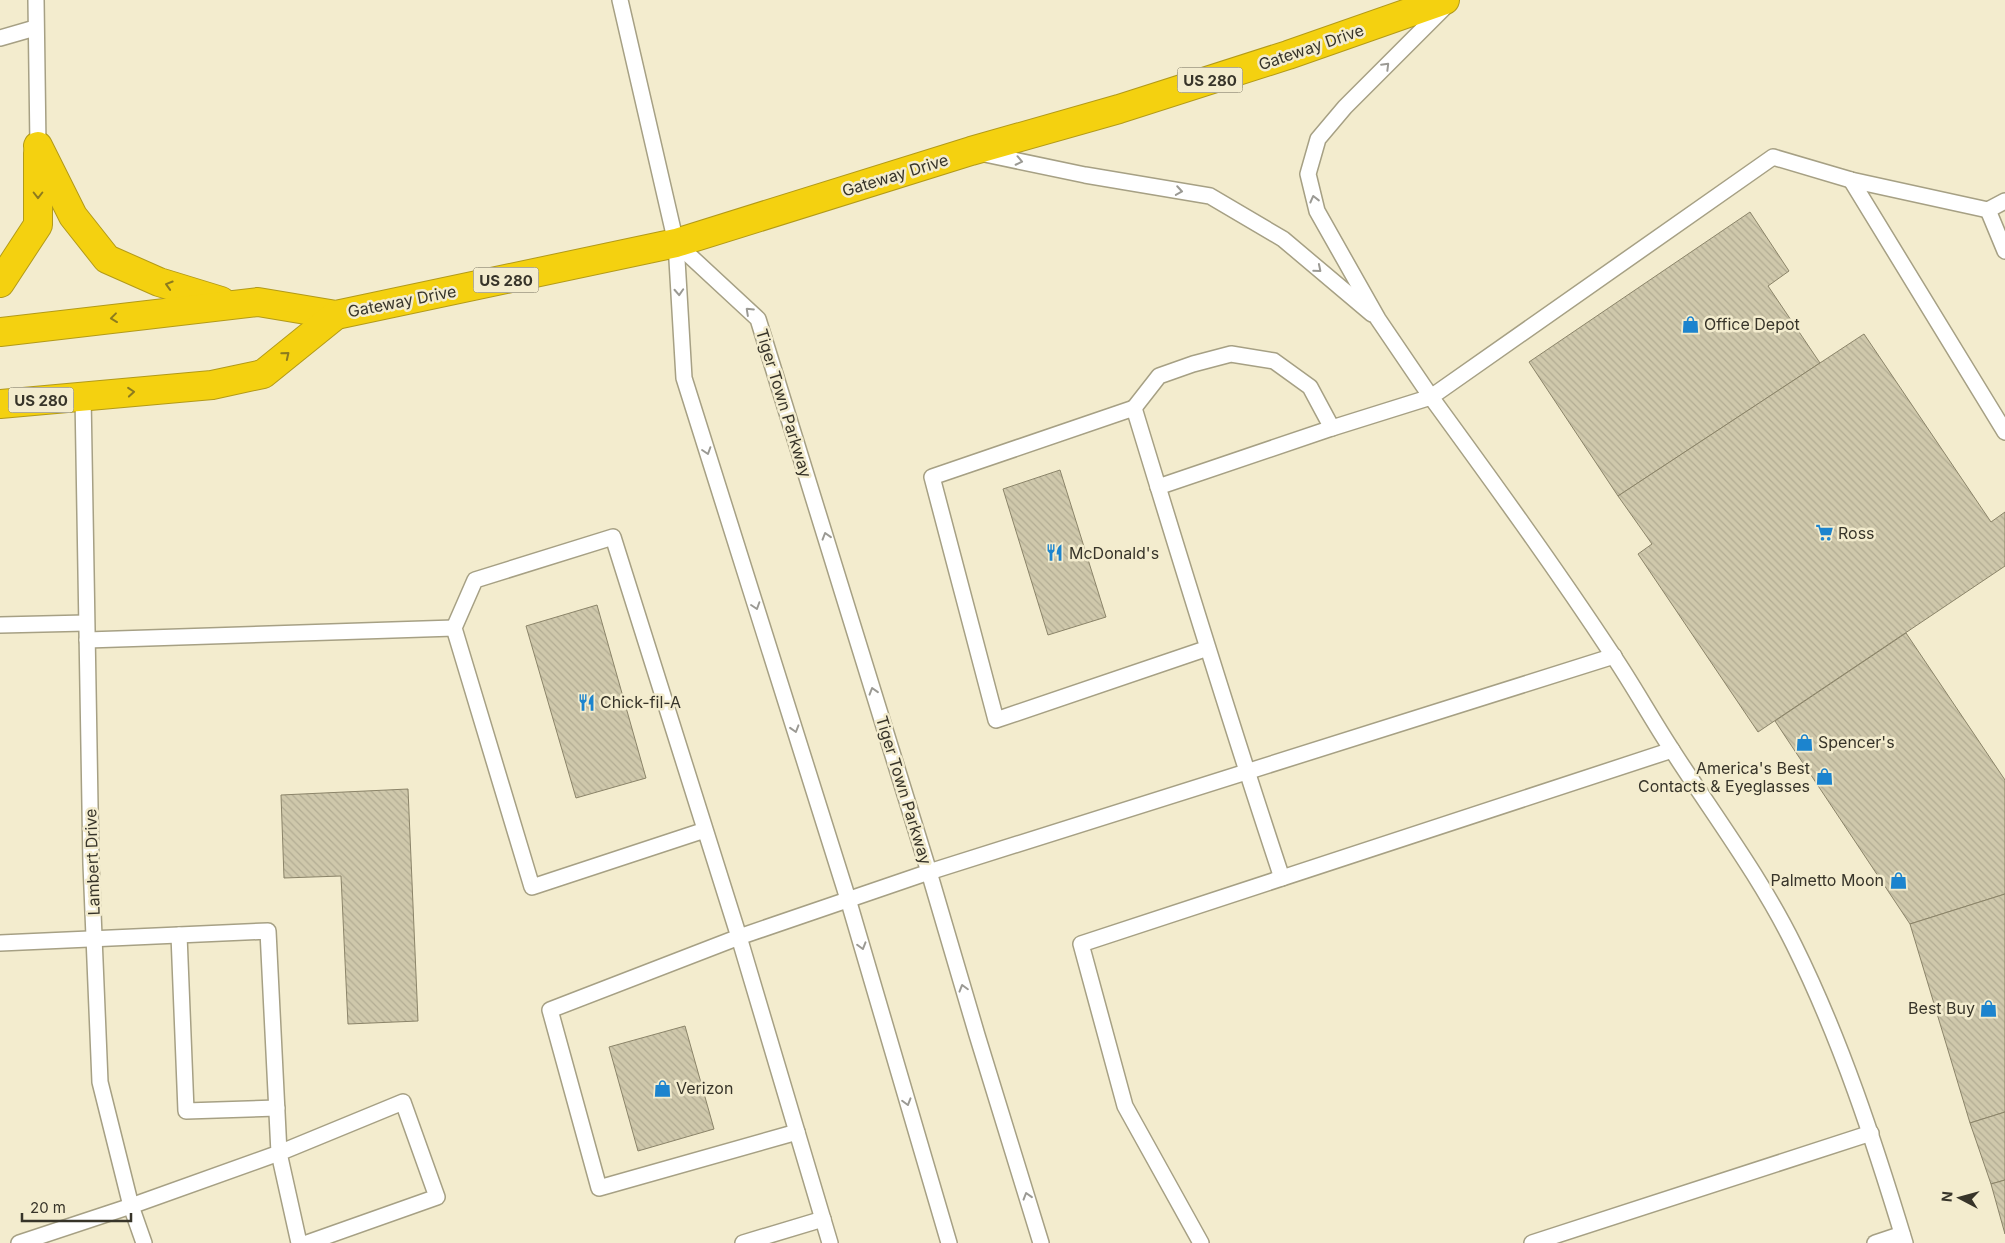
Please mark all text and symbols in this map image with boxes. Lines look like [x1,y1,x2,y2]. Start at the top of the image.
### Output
street label: Gateway Drive [1256,20,1366,74]
one-way arrow [1380,63,1389,72]
road number: US 280 [1178,68,1242,92]
street label: Gateway Drive [839,149,951,201]
one-way arrow [1015,155,1023,166]
one-way arrow [1175,185,1183,196]
one-way arrow [33,192,43,199]
one-way arrow [1309,195,1320,204]
one-way arrow [1313,263,1322,272]
road number: US 280 [474,268,538,292]
one-way arrow [165,280,174,290]
street label: Gateway Drive [346,281,458,321]
one-way arrow [674,288,685,296]
one-way arrow [746,308,755,317]
one-way arrow [110,312,118,323]
shop icon: Office Depot [1680,314,1700,334]
place label: Office Depot [1704,314,1800,334]
street label: Tiger Town Parkway [752,326,816,480]
one-way arrow [280,352,289,361]
one-way arrow [127,387,135,398]
road number: US 280 [8,388,74,412]
one-way arrow [702,446,712,454]
supermarket icon: Ross [1814,523,1834,543]
place label: Ross [1838,523,1875,543]
one-way arrow [821,532,831,541]
restaurant icon: McDonald's [1045,543,1065,563]
place label: McDonald's [1069,543,1159,563]
one-way arrow [751,601,761,609]
one-way arrow [869,688,879,696]
restaurant icon: Chick-fil-A [576,692,596,712]
place label: Chick-fil-A [600,692,681,712]
street label: Tiger Town Parkway [872,713,936,867]
one-way arrow [790,724,800,732]
shop icon: Spencer's [1794,732,1814,752]
place label: Spencer's [1818,732,1895,752]
place label: America's Best Contacts & Eyeglasses [1638,758,1810,796]
shop icon: America's Best Contacts & Eyeglasses [1814,767,1834,787]
street label: Lambert Drive [80,808,104,916]
place label: Palmetto Moon [1770,870,1884,890]
shop icon: Palmetto Moon [1888,870,1908,890]
one-way arrow [856,941,866,949]
one-way arrow [958,984,968,992]
place label: Best Buy [1908,998,1975,1018]
shop icon: Best Buy [1979,998,1999,1018]
shop icon: Verizon [652,1078,672,1098]
place label: Verizon [676,1078,733,1098]
one-way arrow [902,1097,912,1105]
north arrow [1935,1173,1985,1223]
scale bar [22,1190,131,1222]
text: N [1938,1190,1956,1203]
one-way arrow [1022,1193,1032,1201]
text: 20 m [30,1198,66,1217]

